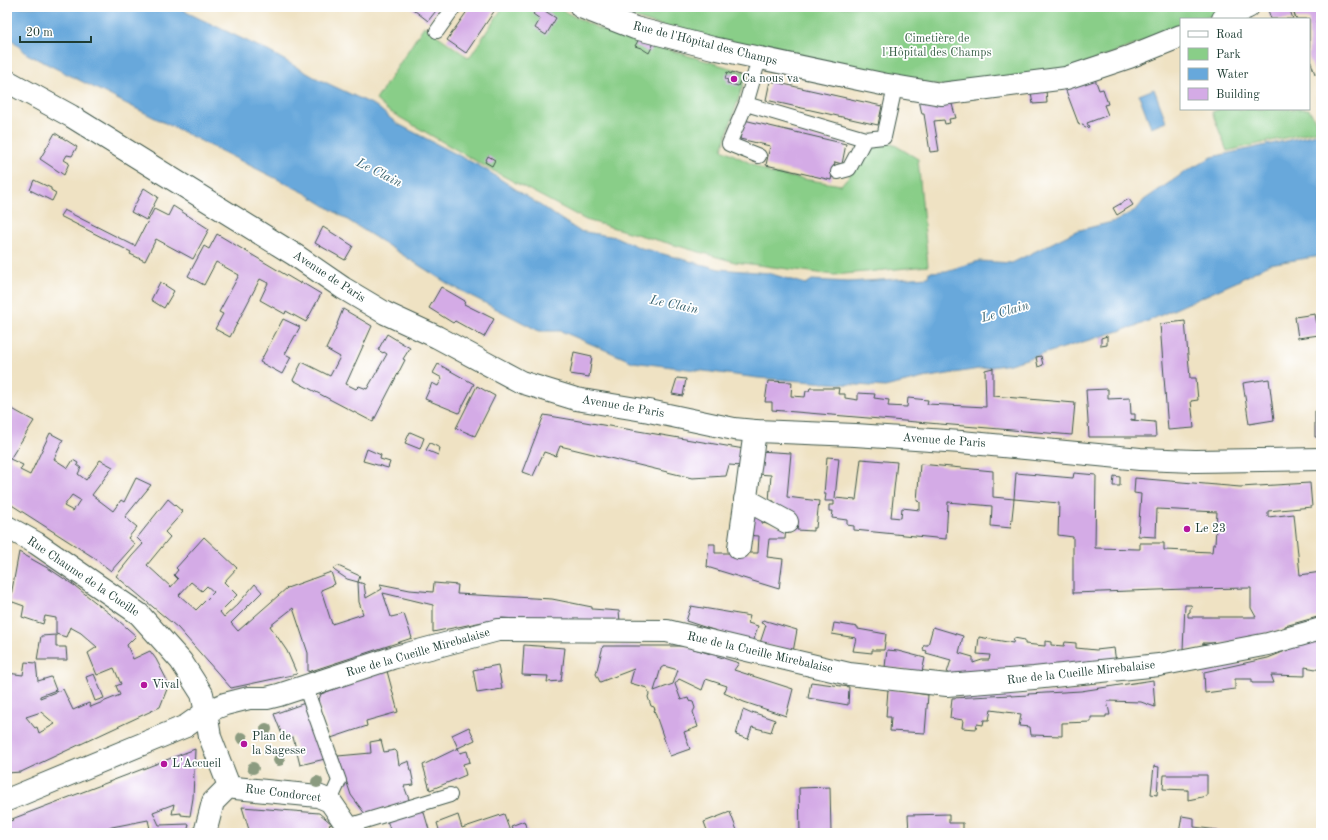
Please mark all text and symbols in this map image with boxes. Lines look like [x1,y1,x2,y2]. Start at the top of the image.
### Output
scale bar [20,18,91,44]
legend [1180,18,1310,110]
street label: Rue de l'Hôpital des Champs [631,20,779,68]
text: 20 m [26,27,53,39]
text: Road [1216,29,1243,41]
park label: Cimetière de l'Hôpital des Champs [882,33,992,59]
text: Park [1216,49,1241,61]
text: Water [1216,69,1249,81]
place label: Ca nous va [742,73,799,85]
marker: Ca nous va [729,74,739,84]
text: Building [1216,89,1260,101]
water label: Le Clain [353,156,404,190]
street label: Avenue de Paris [291,249,367,305]
water label: Le Clain [648,293,700,317]
water label: Le Clain [979,299,1031,325]
street label: Avenue de Paris [581,394,665,420]
street label: Avenue de Paris [902,432,986,450]
place label: Le 23 [1195,523,1226,535]
marker: Le 23 [1182,524,1192,534]
street label: Rue Chaume de la Cueille [25,535,141,619]
street label: Rue de la Cueille Mirebalaise [345,627,492,679]
street label: Rue de la Cueille Mirebalaise [686,630,834,676]
street label: Rue de la Cueille Mirebalaise [1006,659,1156,687]
place label: Vival [152,679,179,691]
marker: Vival [139,680,149,690]
place label: Plan de la Sagesse [252,731,306,757]
marker: Plan de la Sagesse [239,739,249,749]
place label: L'Accueil [172,758,221,770]
marker: L'Accueil [159,759,169,769]
street label: Rue Condorcet [244,783,322,805]

